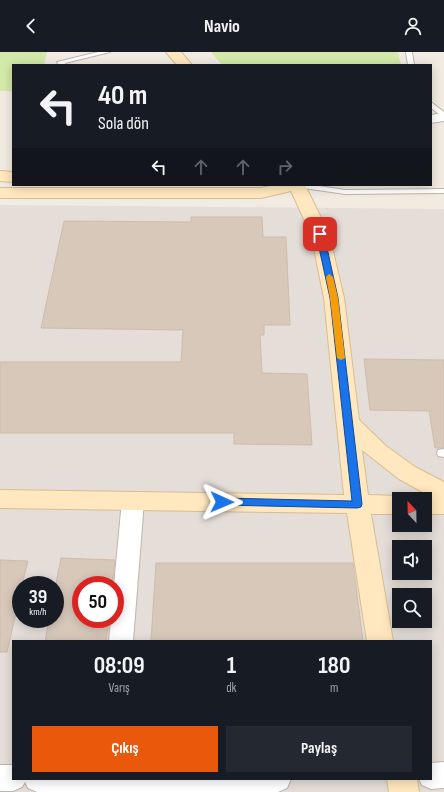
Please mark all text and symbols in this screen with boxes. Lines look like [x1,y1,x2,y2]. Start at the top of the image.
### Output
icon: back [20,15,42,37]
icon: person [402,15,424,37]
text: Navio [204,16,240,37]
text: 40 m [98,79,147,112]
icon: left [32,80,84,132]
text: Sola dön [98,113,149,134]
icon: left [148,156,170,178]
icon: ahead [190,156,212,178]
icon: ahead [232,156,254,178]
icon: right [274,156,296,178]
pin [303,217,337,251]
icon: arrive [309,223,331,245]
position arrow [201,481,243,523]
north arrow [392,492,432,532]
map controls [392,492,432,628]
button: sound [392,540,432,580]
speed limit sign: 50 [72,576,124,628]
text: 39 [29,585,47,609]
button: search [392,588,432,628]
text: km/h [29,606,47,618]
text: 08:09 [94,651,145,680]
text: 1 [227,651,236,680]
text: 180 [318,651,350,680]
text: Varış [108,680,130,696]
text: dk [226,680,237,696]
text: m [330,680,338,696]
button: Çıkış [32,726,218,772]
button: Paylaş [226,726,412,772]

